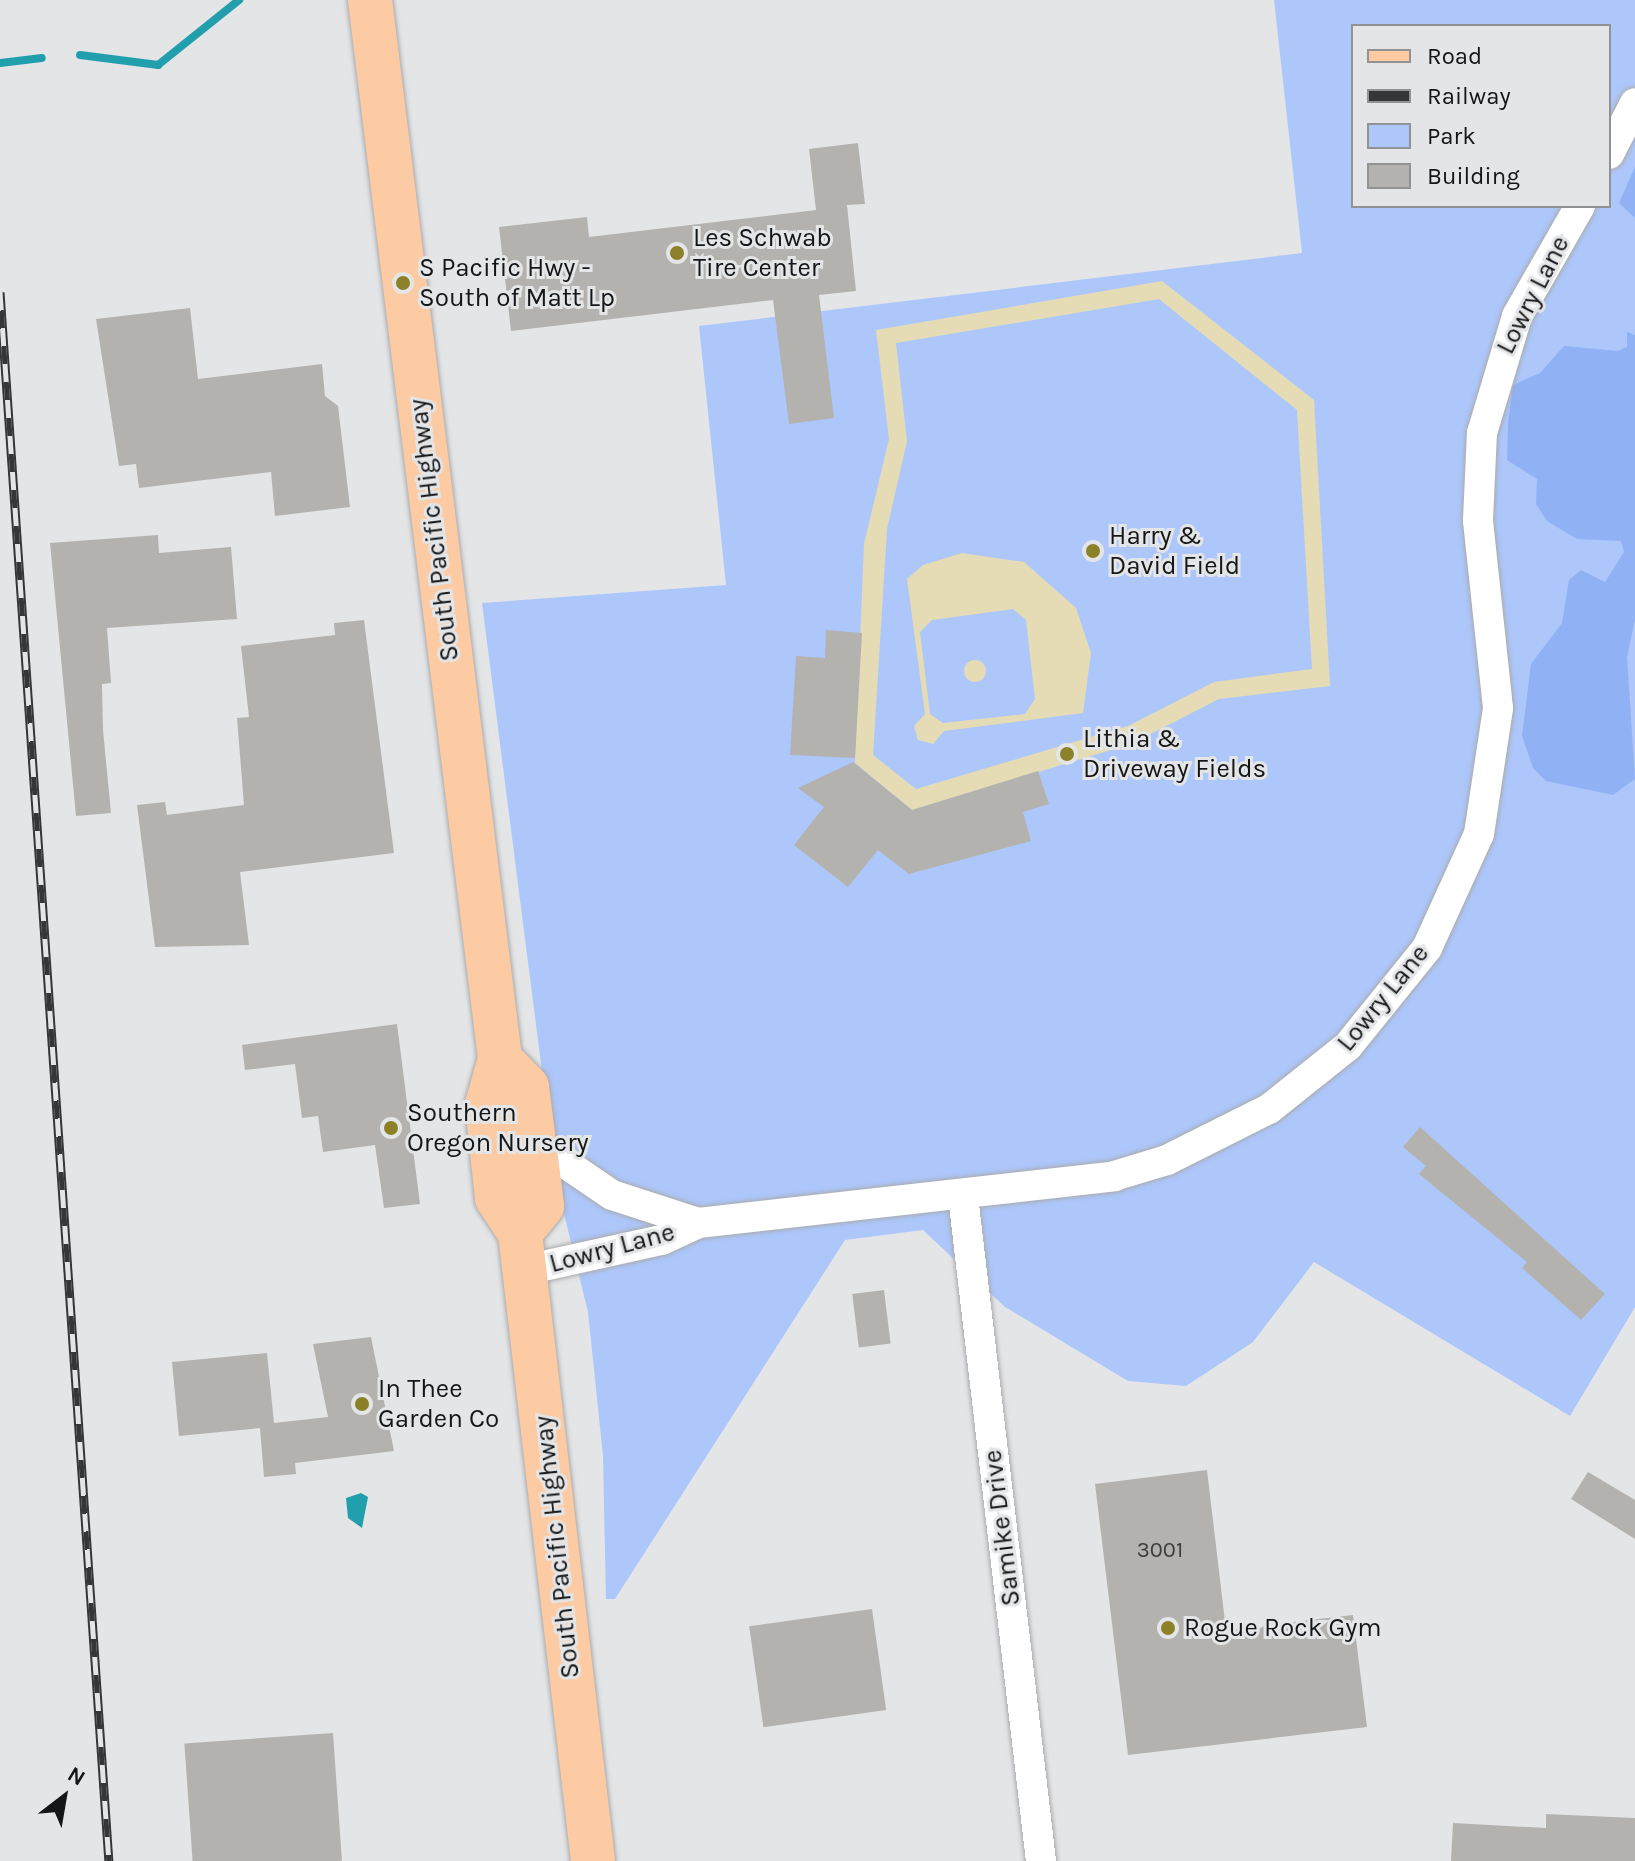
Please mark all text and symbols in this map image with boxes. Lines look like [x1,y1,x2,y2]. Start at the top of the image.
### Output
legend [1351,24,1611,208]
text: Road [1427,42,1482,70]
text: Railway [1427,82,1511,110]
text: Park [1427,122,1476,150]
text: Building [1427,162,1520,190]
place label: Les Schwab Tire Center [693,222,832,284]
street label: Lowry Lane [1490,231,1576,359]
marker: Les Schwab Tire Center [668,244,686,262]
place label: S Pacific Hwy - South of Matt Lp [419,252,615,314]
marker: S Pacific Hwy - South of Matt Lp [394,274,412,292]
street label: South Pacific Highway [402,397,466,663]
place label: Harry & David Field [1109,520,1240,582]
marker: Harry & David Field [1084,542,1102,560]
place label: Lithia & Driveway Fields [1083,723,1266,784]
marker: Lithia & Driveway Fields [1058,745,1076,763]
street label: Lowry Lane [1330,938,1436,1058]
place label: Southern Oregon Nursery [407,1097,589,1158]
marker: Southern Oregon Nursery [382,1119,400,1137]
street label: Lowry Lane [546,1216,678,1280]
place label: In Thee Garden Co [378,1373,499,1434]
marker: In Thee Garden Co [353,1395,371,1413]
street label: South Pacific Highway [528,1414,586,1680]
street label: Samike Drive [977,1448,1027,1608]
house number: 3001 [1137,1538,1183,1564]
place label: Rogue Rock Gym [1184,1612,1382,1644]
marker: Rogue Rock Gym [1159,1619,1177,1637]
north arrow [24,1757,104,1837]
text: N [63,1761,90,1792]

